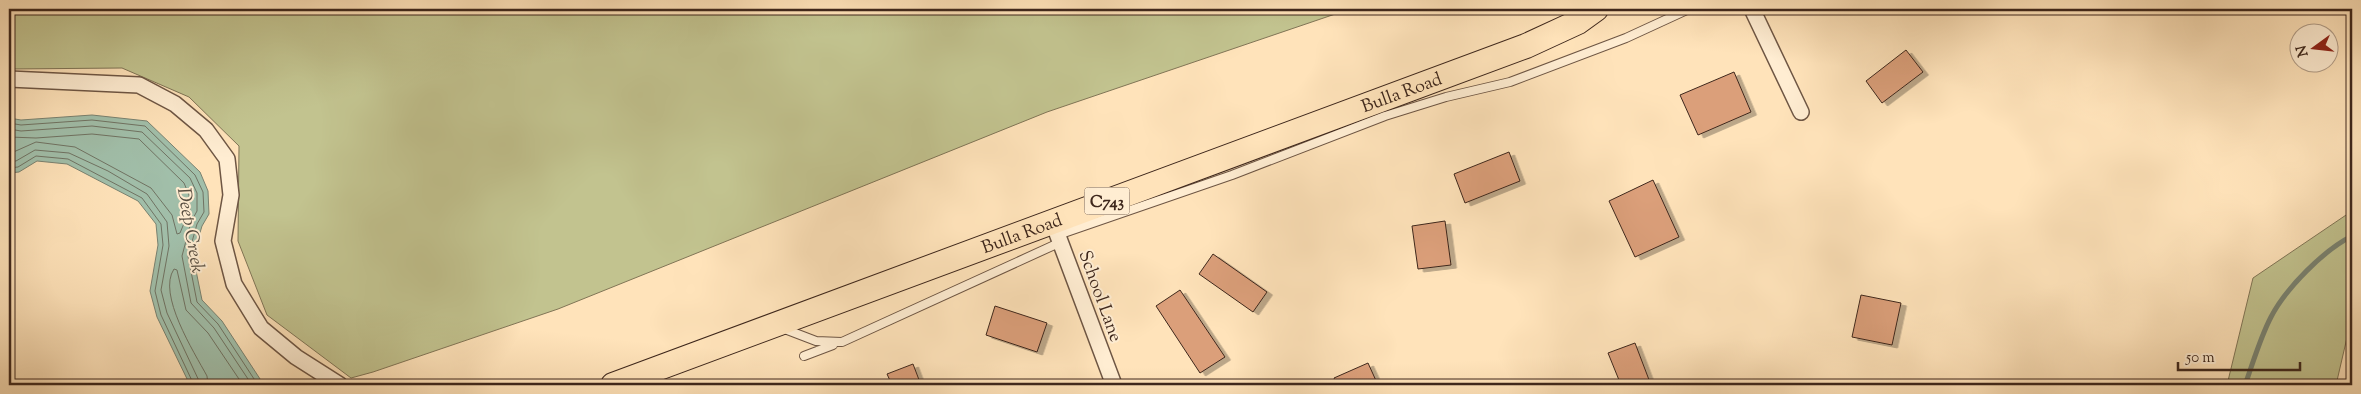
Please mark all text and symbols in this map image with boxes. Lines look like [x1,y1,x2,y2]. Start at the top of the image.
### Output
north arrow [2288,22,2338,72]
text: N [2292,43,2314,59]
street label: Bulla Road [1358,67,1446,121]
water label: Deep Creek [169,186,210,276]
road number: C743 [1084,188,1130,215]
street label: Bulla Road [978,208,1067,262]
street label: School Lane [1071,247,1128,346]
scale bar [2178,339,2301,371]
text: 50 m [2185,348,2215,369]

